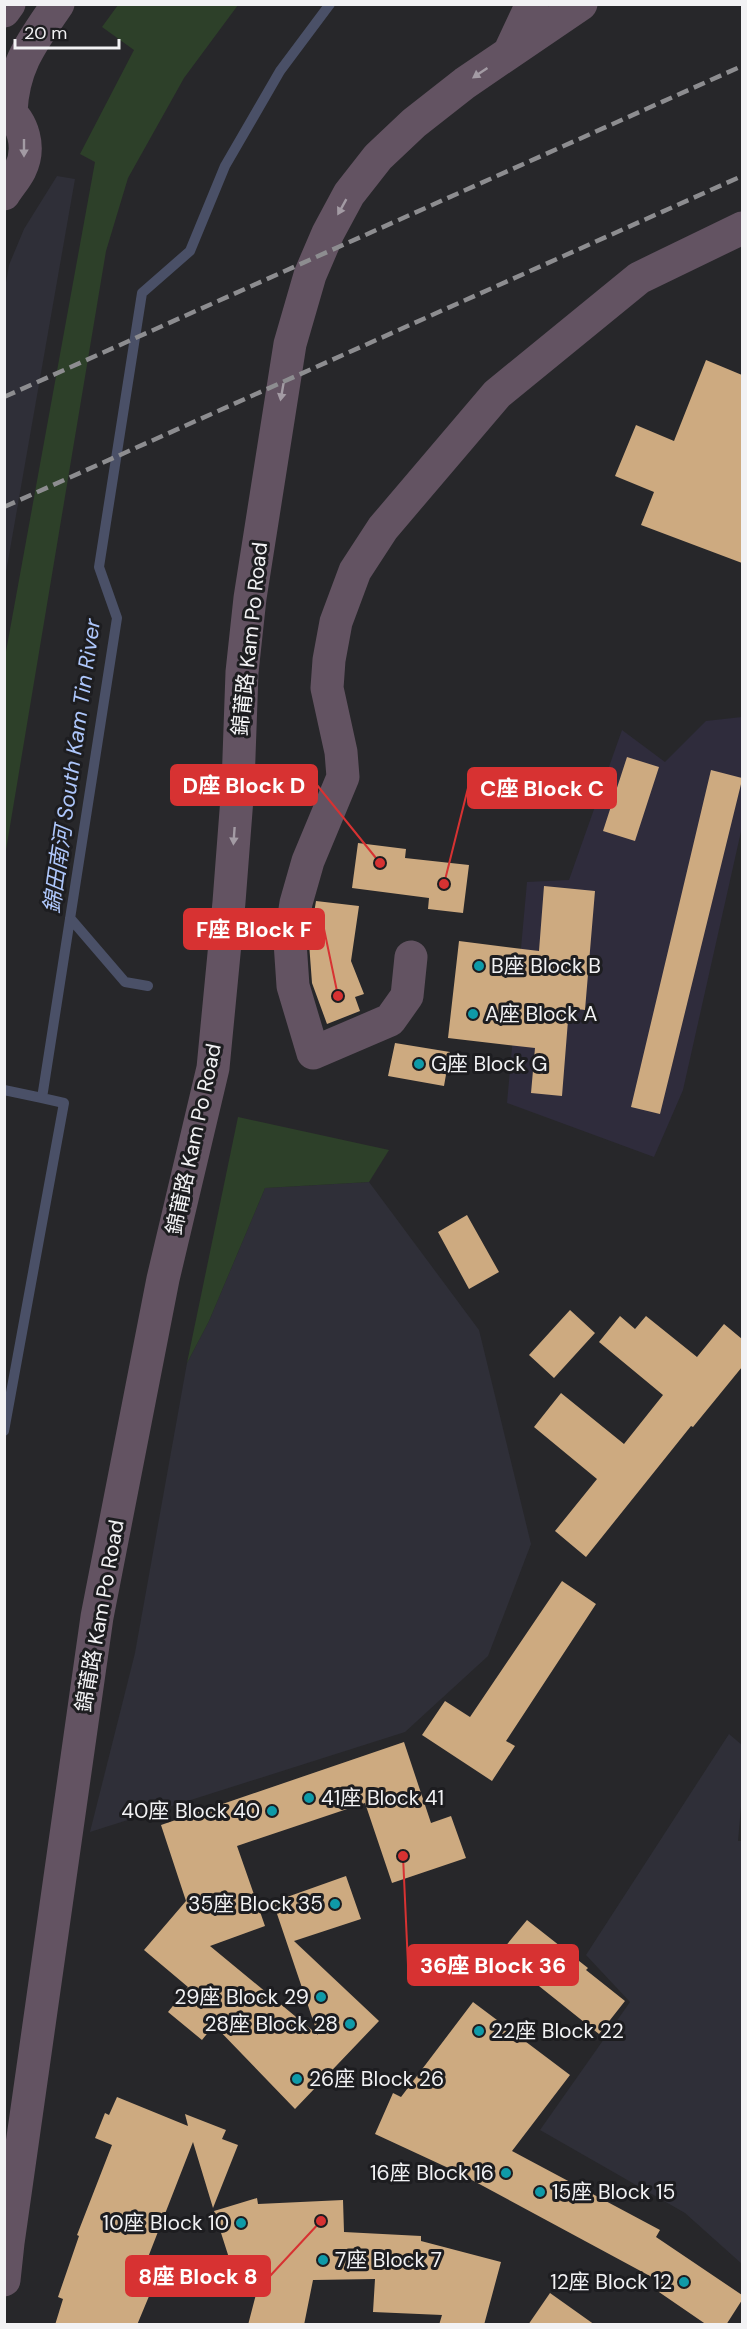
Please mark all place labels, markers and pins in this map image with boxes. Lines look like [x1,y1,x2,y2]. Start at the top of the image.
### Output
callout: D座 Block D [171,765,317,805]
callout: C座 Block C [468,768,616,808]
callout: F座 Block F [184,909,324,949]
place label: B座 Block B [491,952,601,980]
marker: B座 Block B [472,959,486,973]
place label: A座 Block A [485,1000,598,1028]
marker: A座 Block A [466,1007,480,1021]
place label: G座 Block G [431,1050,547,1078]
marker: G座 Block G [412,1057,426,1071]
place label: 41座 Block 41 [321,1784,444,1812]
marker: 41座 Block 41 [302,1791,316,1805]
place label: 40座 Block 40 [121,1797,260,1825]
marker: 40座 Block 40 [265,1804,279,1818]
place label: 35座 Block 35 [188,1890,323,1918]
marker: 35座 Block 35 [328,1897,342,1911]
callout: 36座 Block 36 [408,1945,578,1985]
place label: 29座 Block 29 [174,1983,309,2011]
marker: 29座 Block 29 [314,1990,328,2004]
place label: 28座 Block 28 [204,2010,338,2038]
marker: 28座 Block 28 [343,2017,357,2031]
place label: 22座 Block 22 [491,2017,624,2045]
marker: 22座 Block 22 [472,2024,486,2038]
place label: 26座 Block 26 [309,2065,444,2093]
marker: 26座 Block 26 [290,2072,304,2086]
place label: 16座 Block 16 [370,2159,494,2187]
marker: 16座 Block 16 [499,2166,513,2180]
place label: 15座 Block 15 [552,2178,675,2206]
marker: 15座 Block 15 [533,2185,547,2199]
place label: 10座 Block 10 [103,2209,229,2237]
marker: 10座 Block 10 [234,2216,248,2230]
place label: 7座 Block 7 [335,2246,442,2274]
marker: 7座 Block 7 [316,2253,330,2267]
callout: 8座 Block 8 [126,2256,270,2296]
place label: 12座 Block 12 [550,2268,672,2296]
marker: 12座 Block 12 [677,2275,691,2289]

